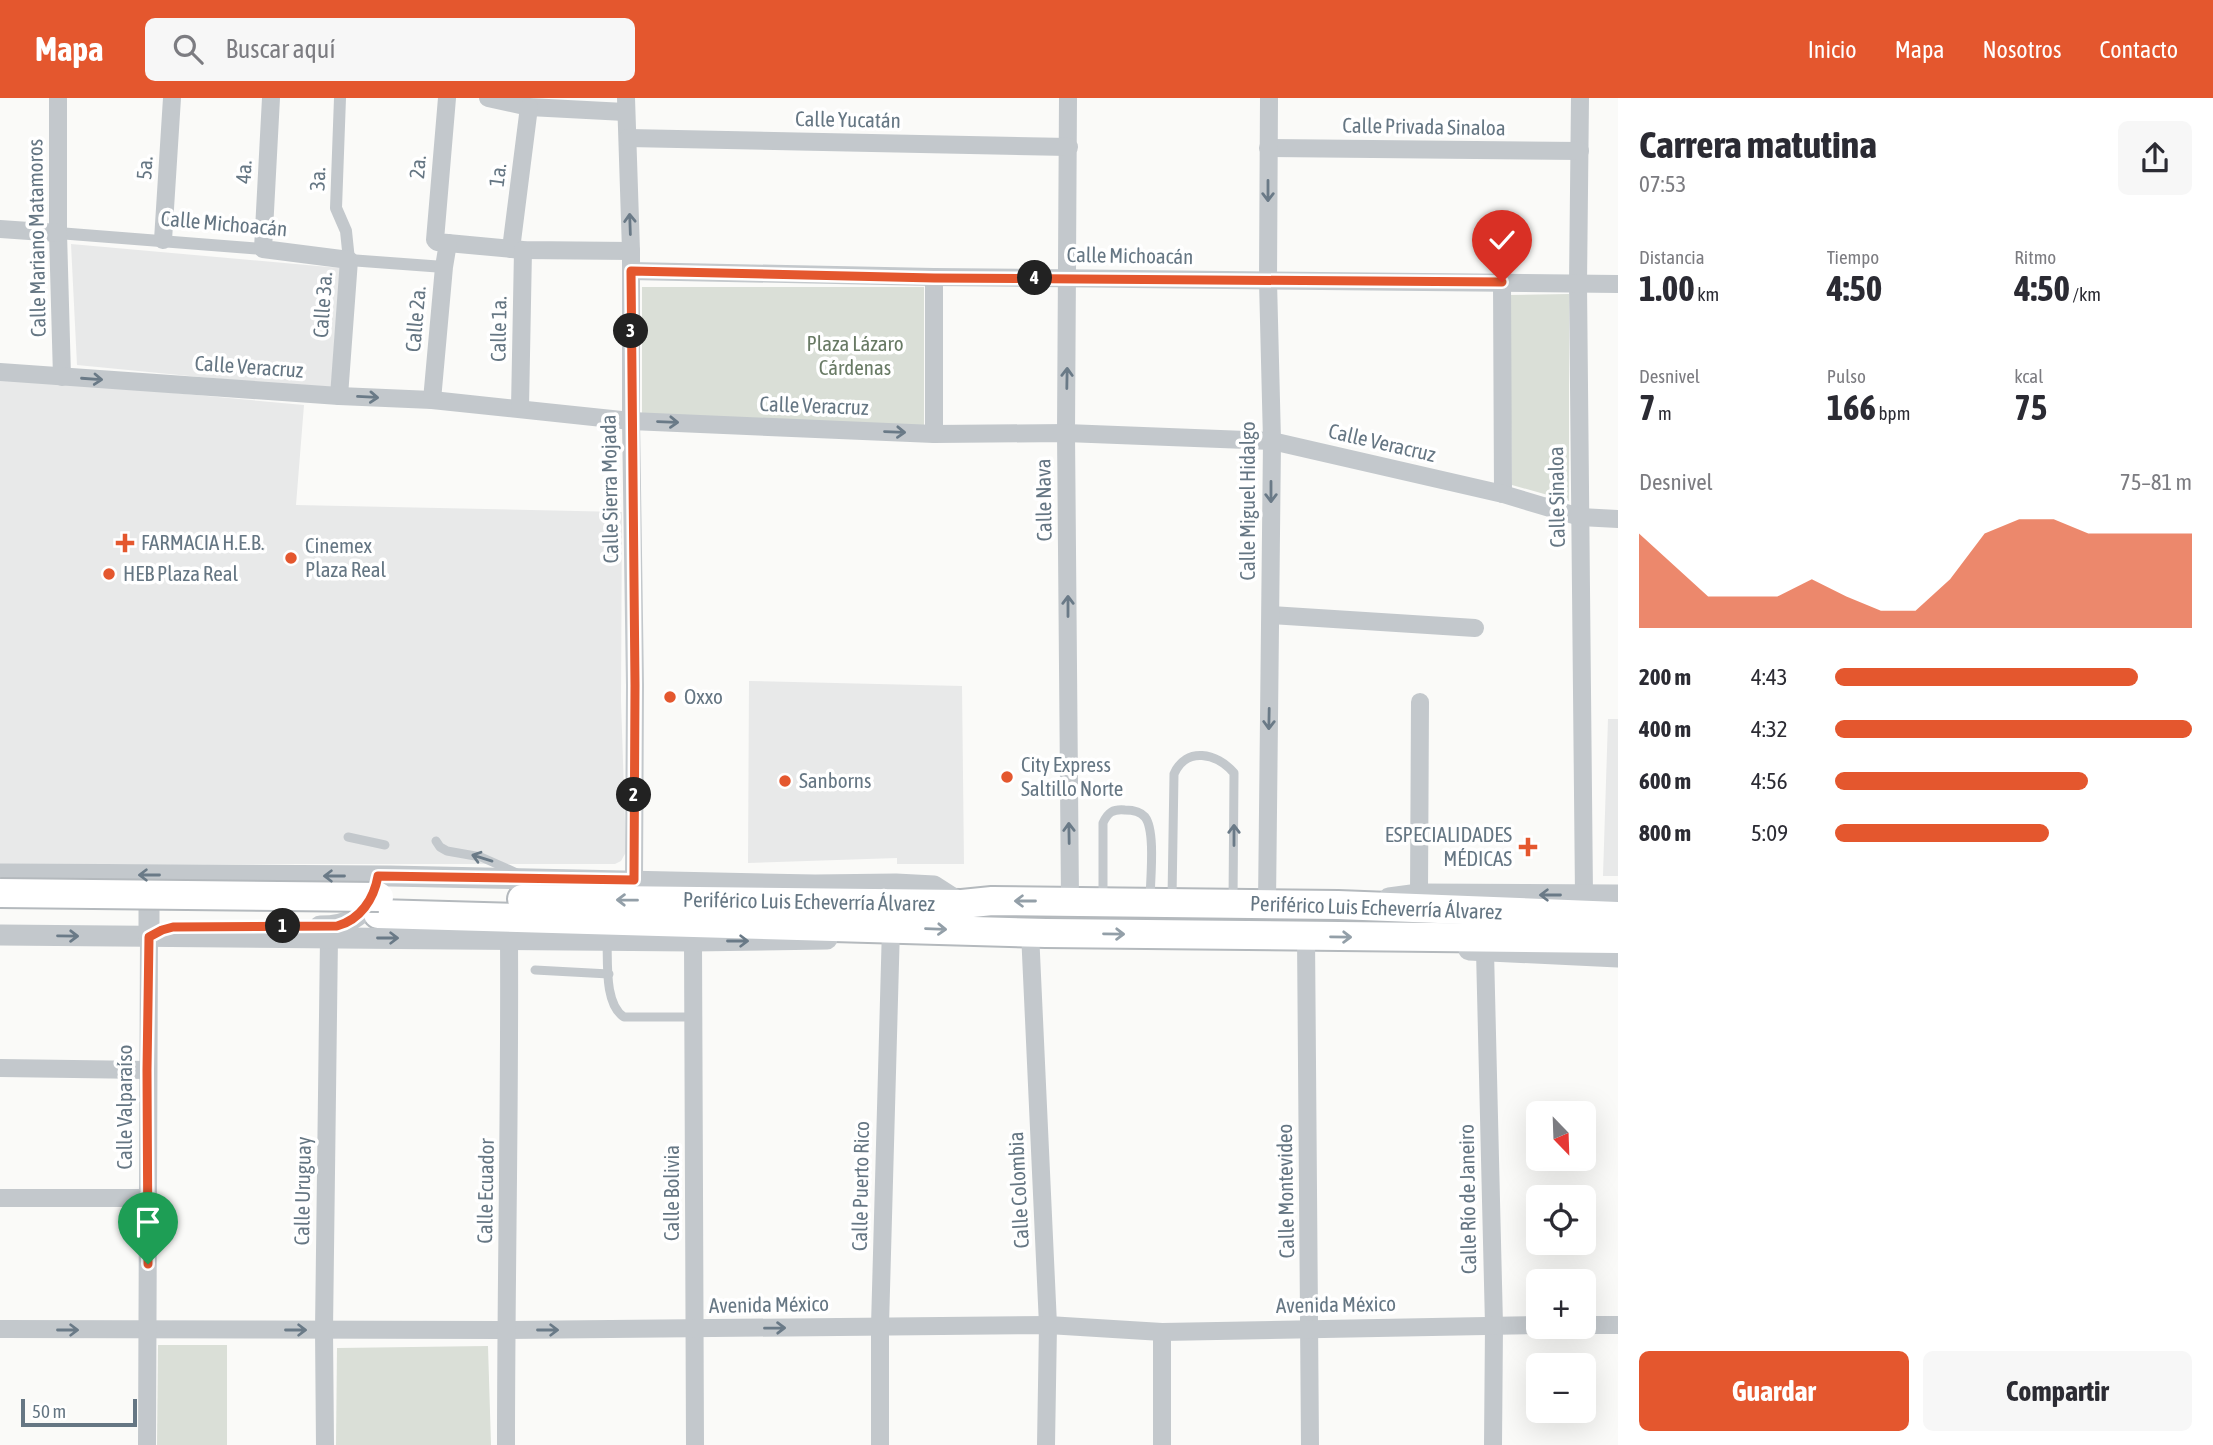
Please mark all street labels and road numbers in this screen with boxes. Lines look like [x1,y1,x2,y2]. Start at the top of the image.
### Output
street label: Calle Yucatán [795,106,901,132]
street label: Calle Privada Sinaloa [1342,113,1506,139]
street label: Calle Mariano Matamoros [22,139,50,337]
street label: 2a. [404,154,430,180]
street label: 5a. [131,155,157,180]
street label: 4a. [230,160,256,184]
street label: 1a. [484,162,510,188]
street label: 3a. [305,167,329,191]
street label: Calle Michoacán [160,206,288,240]
street label: Calle Michoacán [1066,242,1194,268]
street label: Calle 3a. [308,271,336,339]
street label: Calle 2a. [400,285,430,353]
street label: Calle 1a. [485,296,511,362]
street label: Calle Veracruz [194,350,305,382]
street label: Calle Veracruz [759,391,869,419]
street label: Calle Sierra Mojada [596,415,622,564]
street label: Calle Veracruz [1326,418,1438,466]
street label: Calle Miguel Hidalgo [1235,421,1259,581]
street label: Calle Sinaloa [1543,446,1569,548]
street label: Calle Nava [1030,458,1056,542]
street label: Periférico Luis Echeverría Álvarez [683,887,936,915]
street label: Periférico Luis Echeverría Álvarez [1250,891,1503,923]
street label: Calle Valparaíso [112,1045,136,1169]
street label: Calle Puerto Rico [847,1121,873,1251]
street label: Calle Montevideo [1272,1124,1298,1259]
street label: Calle Río de Janeiro [1454,1124,1480,1274]
street label: Calle Colombia [1003,1131,1033,1249]
street label: Calle Uruguay [289,1136,315,1246]
street label: Calle Ecuador [472,1137,498,1244]
street label: Calle Bolivia [659,1145,683,1241]
street label: Avenida México [709,1291,829,1317]
street label: Avenida México [1276,1291,1396,1317]

